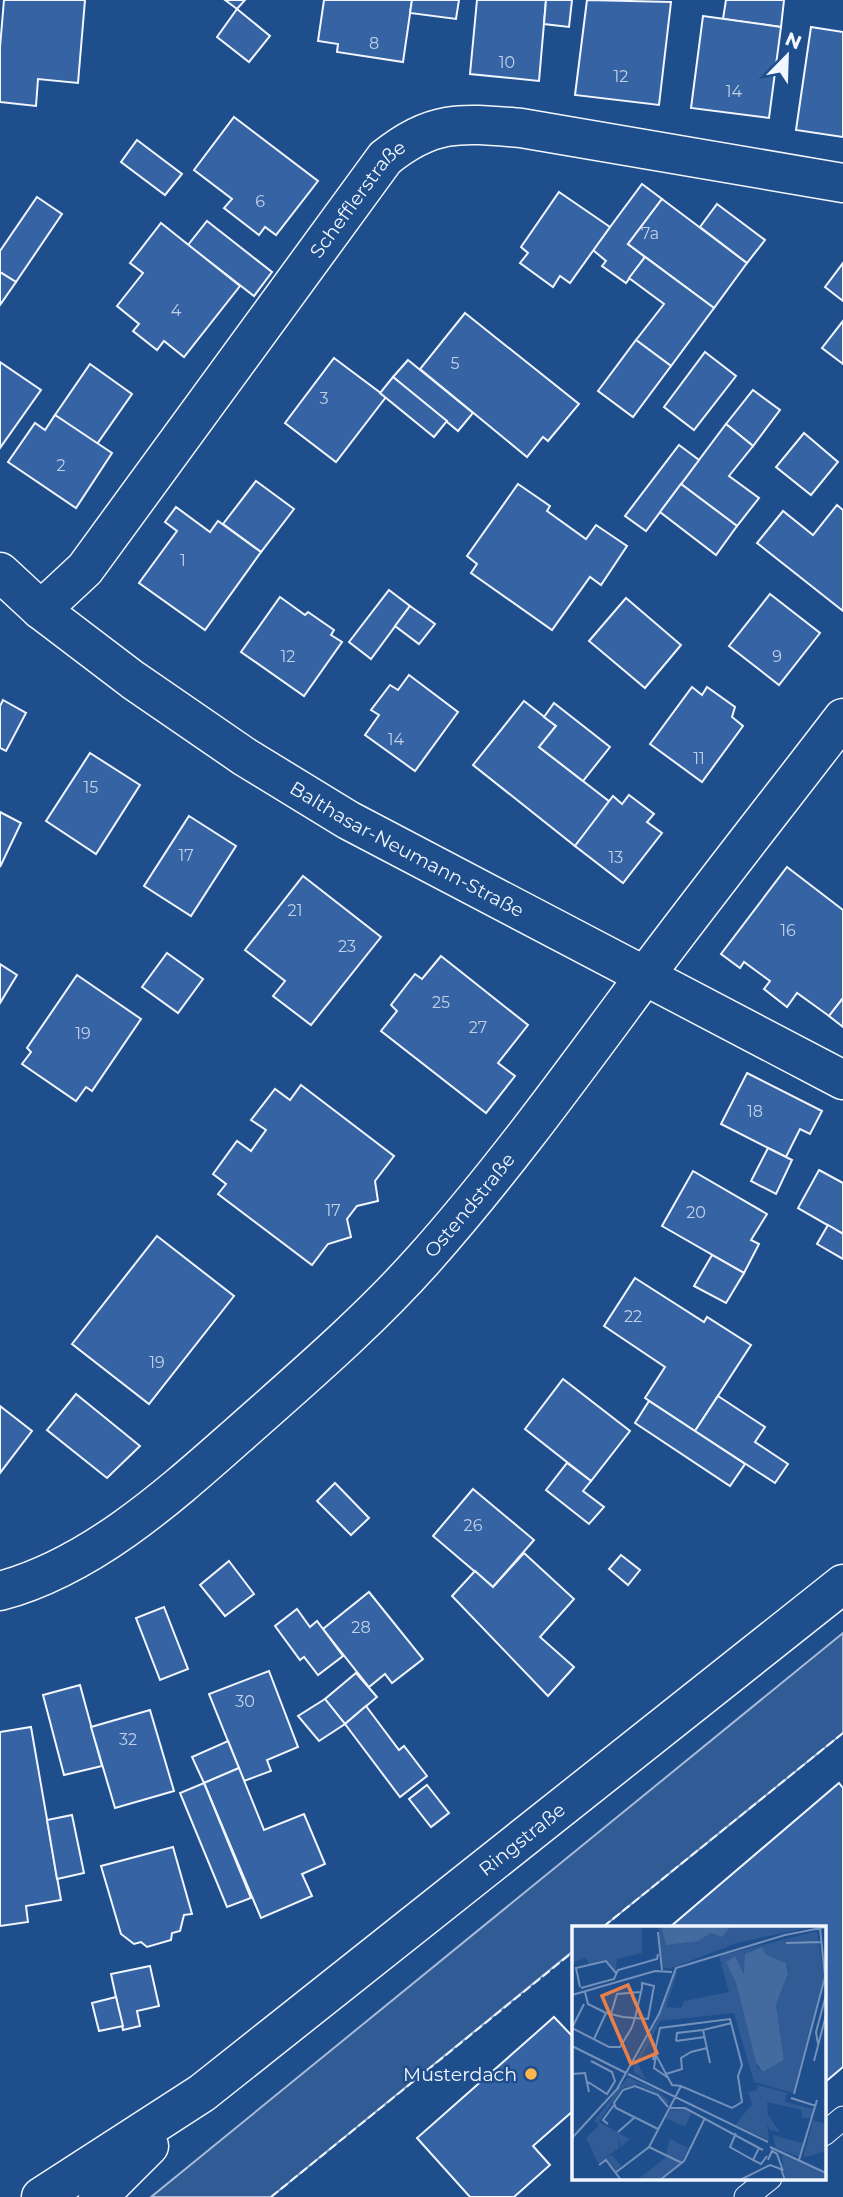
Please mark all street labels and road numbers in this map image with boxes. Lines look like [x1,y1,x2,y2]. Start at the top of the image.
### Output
street label: Schefflerstraße [305,135,410,262]
street label: Balthasar-Neumann-Straße [286,776,528,922]
street label: Ostendstraße [419,1148,519,1262]
street label: Ringstraße [474,1798,570,1880]

